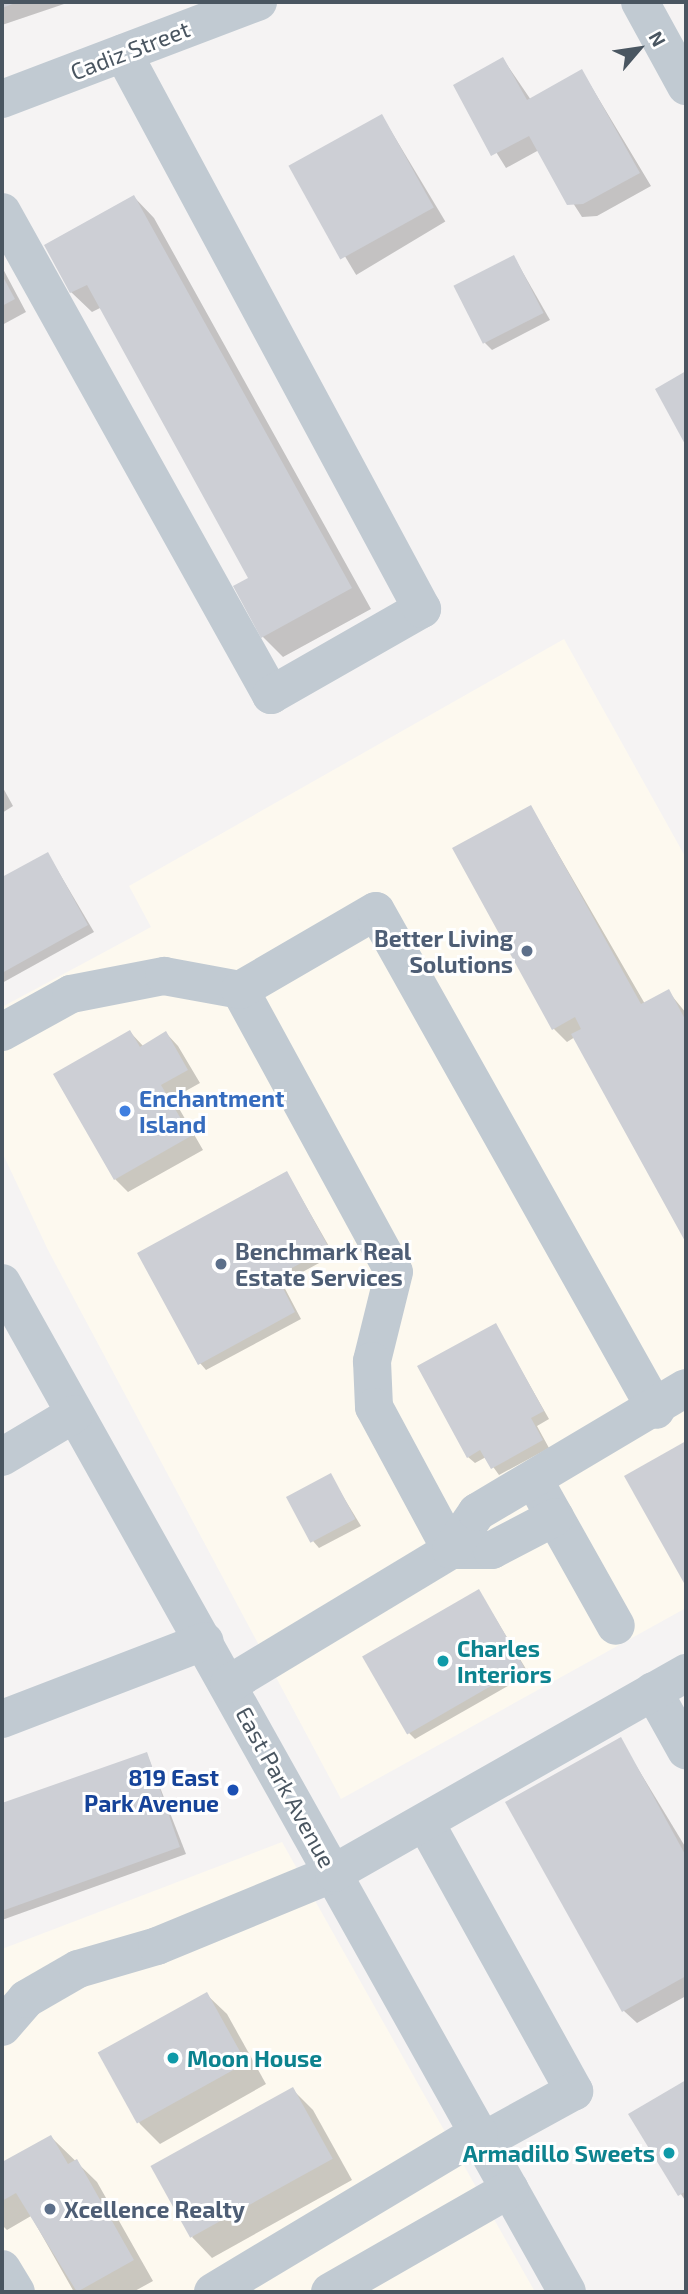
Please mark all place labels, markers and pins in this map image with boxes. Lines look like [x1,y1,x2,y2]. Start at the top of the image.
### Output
place label: Better Living Solutions [373,924,513,978]
marker: Better Living Solutions [519,943,535,959]
place label: Enchantment Island [139,1084,284,1138]
marker: Enchantment Island [117,1103,133,1119]
place label: Benchmark Real Estate Services [235,1237,411,1291]
marker: Benchmark Real Estate Services [213,1256,229,1272]
place label: Charles Interiors [457,1634,552,1688]
marker: Charles Interiors [435,1653,451,1669]
place label: 819 East Park Avenue [83,1763,219,1817]
marker: 819 East Park Avenue [225,1782,241,1798]
place label: Moon House [187,2044,322,2072]
marker: Moon House [165,2050,181,2066]
place label: Armadillo Sweets [463,2139,655,2167]
marker: Armadillo Sweets [661,2145,677,2161]
place label: Xcellence Realty [64,2195,245,2223]
marker: Xcellence Realty [42,2201,58,2217]

